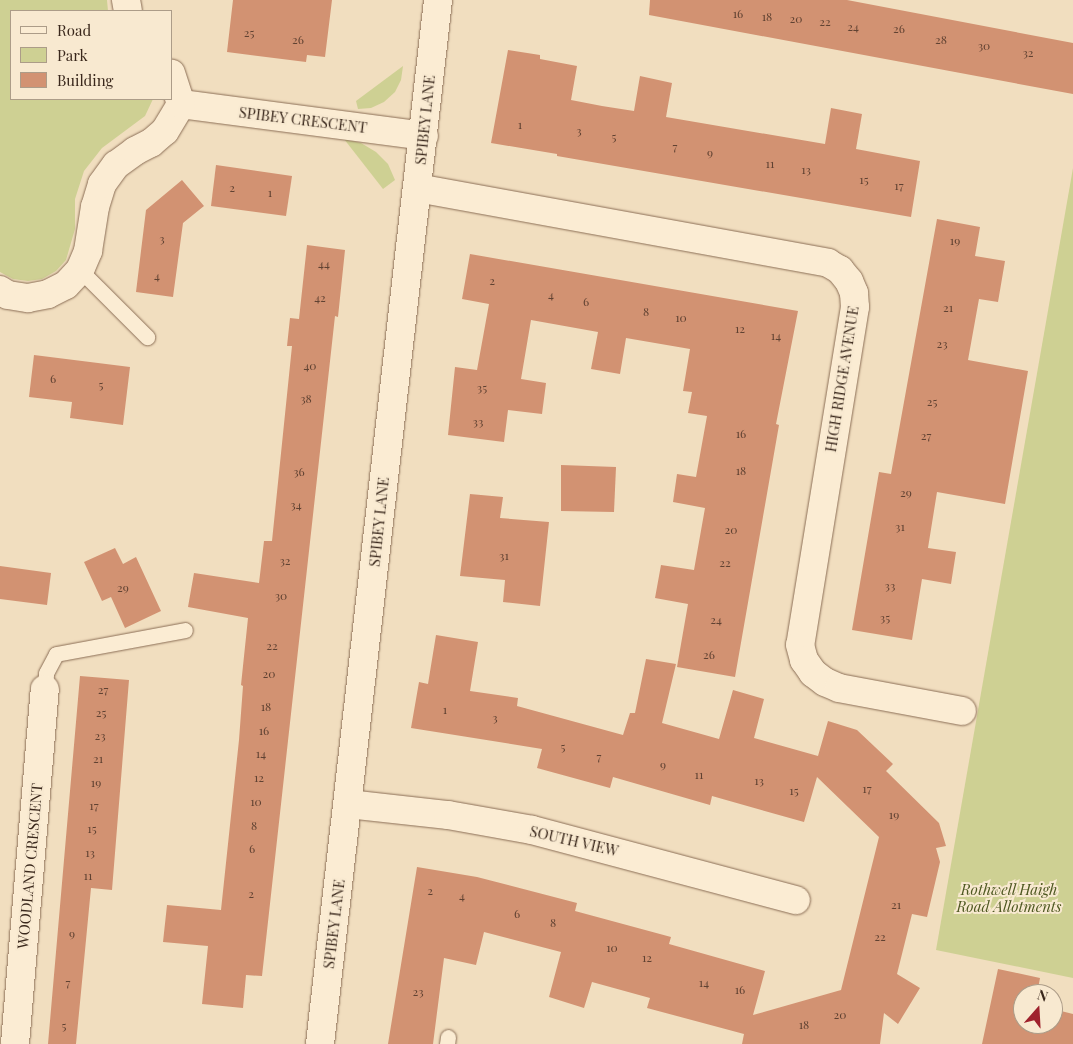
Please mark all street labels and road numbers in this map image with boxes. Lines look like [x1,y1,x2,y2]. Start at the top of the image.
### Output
street label: SPIBEY LANE [411,74,439,166]
street label: SPIBEY CRESCENT [238,103,368,137]
street label: HIGH RIDGE AVENUE [822,304,862,454]
street label: SPIBEY LANE [365,476,393,568]
street label: WOODLAND CRESCENT [14,783,46,949]
street label: SOUTH VIEW [528,822,620,860]
street label: SPIBEY LANE [320,878,348,970]

